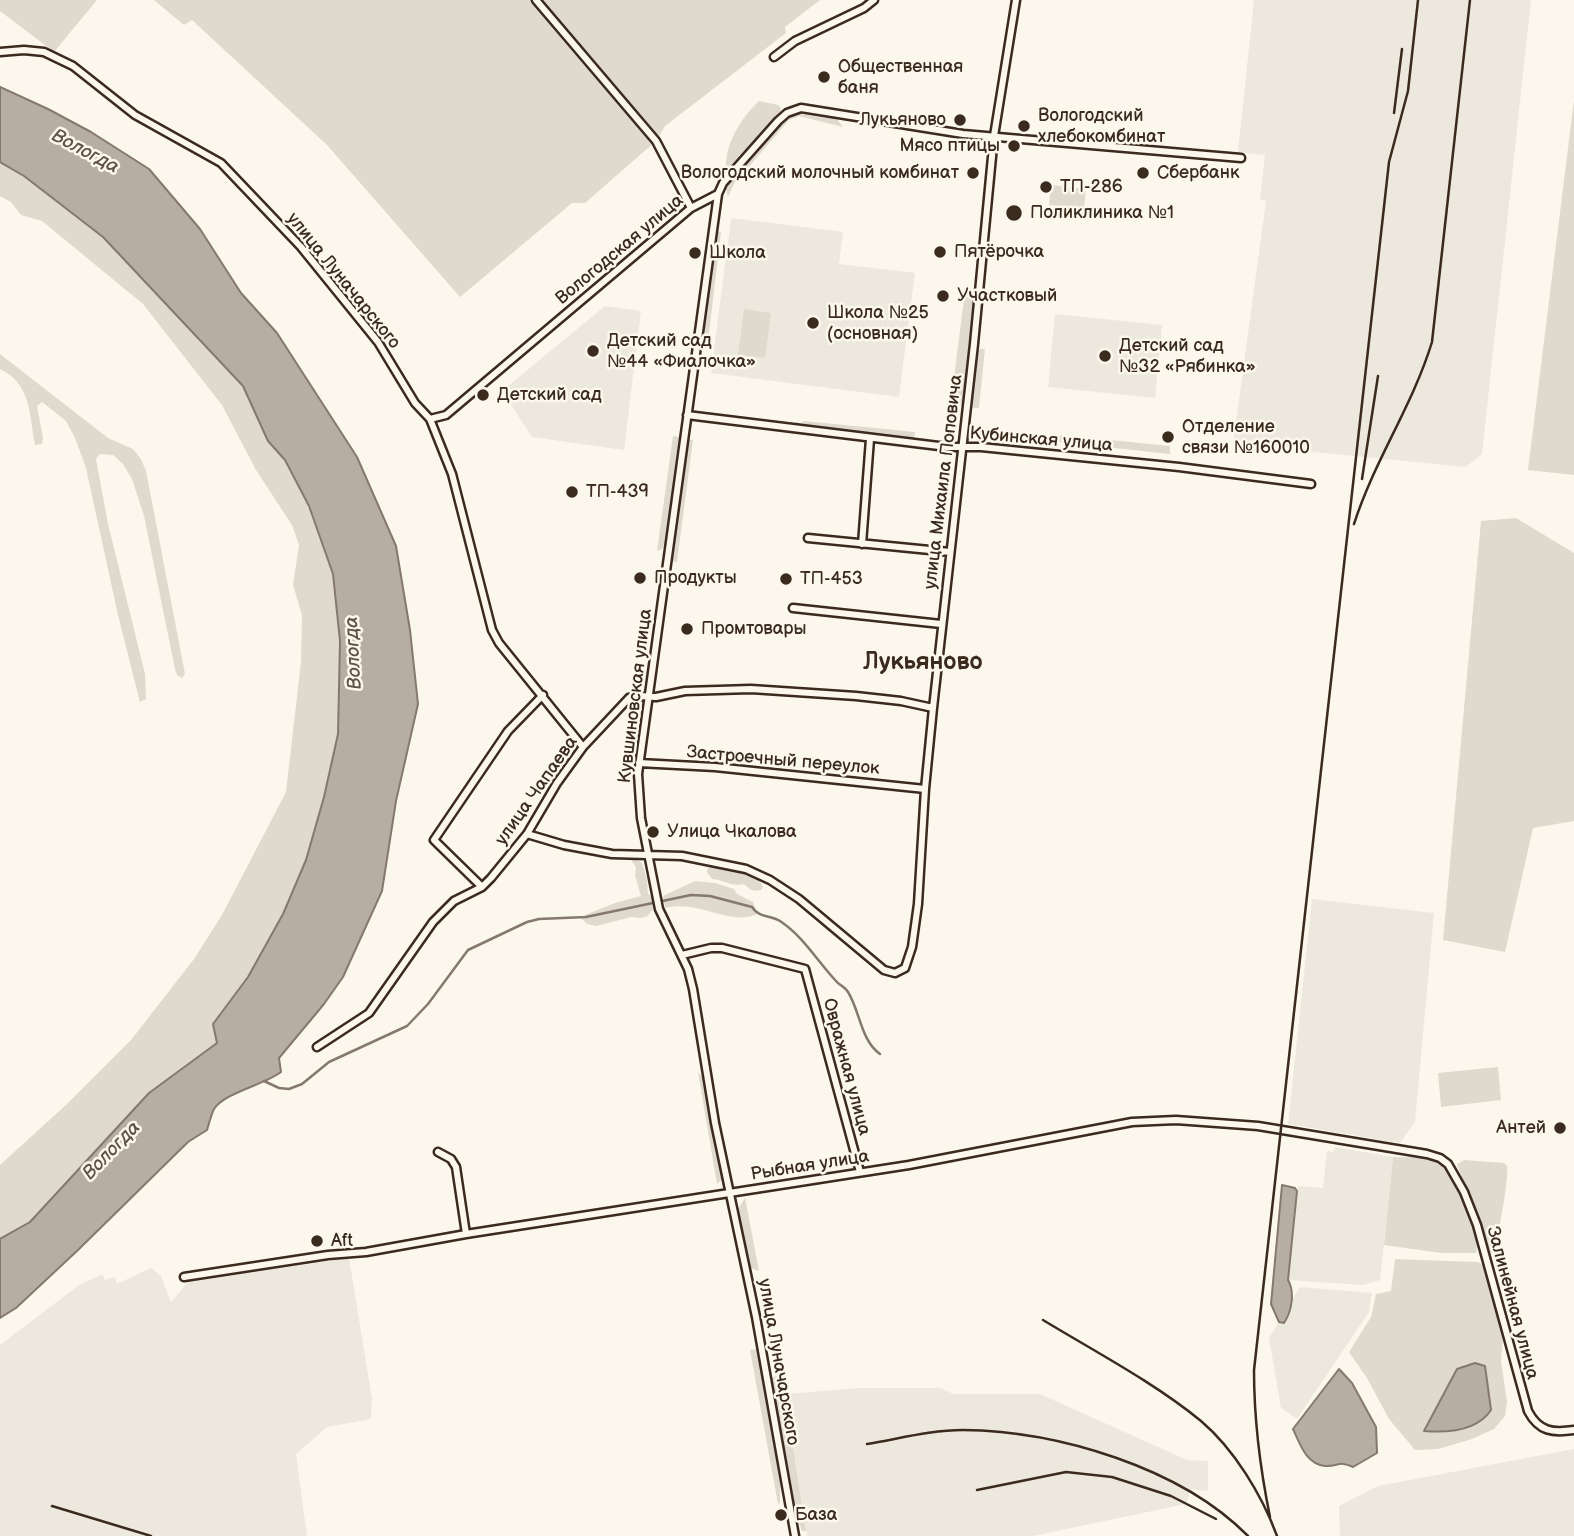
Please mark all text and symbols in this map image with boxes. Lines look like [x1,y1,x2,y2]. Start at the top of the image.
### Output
place label: Общественная баня [838,56,963,98]
marker: Общественная баня [816,69,832,85]
place label: Вологодский хлебокомбинат [1038,105,1165,148]
place label: Лукьяново [859,109,946,131]
marker: Лукьяново [952,112,968,128]
marker: Вологодский хлебокомбинат [1016,118,1032,134]
water label: Вологда [47,125,123,179]
place label: Мясо птицы [899,135,1000,157]
marker: Мясо птицы [1006,138,1022,154]
place label: Вологодский молочный комбинат [681,162,959,184]
place label: Сбербанк [1157,162,1239,184]
marker: Вологодский молочный комбинат [965,165,981,181]
marker: Сбербанк [1135,165,1151,181]
place label: ТП-286 [1060,176,1123,198]
marker: ТП-286 [1038,179,1054,195]
street label: Вологодская улица [552,190,688,310]
place label: Поликлиника №1 [1030,202,1174,224]
marker: Поликлиника №1 [1004,203,1024,223]
street label: улица Луначарского [281,209,405,353]
place label: Пятёрочка [954,241,1044,263]
place label: Школа [709,242,766,264]
marker: Пятёрочка [932,244,948,260]
marker: Школа [687,245,703,261]
place label: Участковый [957,285,1057,307]
marker: Участковый [935,288,951,304]
place label: Школа №25 (основная) [827,302,929,344]
marker: Школа №25 (основная) [805,315,821,331]
place label: Детский сад №44 «Фиалочка» [607,330,756,372]
place label: Детский сад №32 «Рябинка» [1119,335,1256,378]
marker: Детский сад №44 «Фиалочка» [585,343,601,359]
marker: Детский сад №32 «Рябинка» [1097,348,1113,364]
street label: улица Михаила Поповича [920,373,968,591]
place label: Детский сад [497,384,602,406]
marker: Детский сад [475,387,491,403]
place label: Отделение связи №160010 [1182,416,1310,458]
street label: Кубинская улица [969,423,1113,457]
marker: Отделение связи №160010 [1160,429,1176,445]
place label: ТП-439 [586,481,649,503]
marker: ТП-439 [564,484,580,500]
place label: Продукты [654,567,737,589]
place label: ТП-453 [800,568,863,590]
marker: Продукты [632,570,648,586]
marker: ТП-453 [778,571,794,587]
street label: Кувшиновская улица [615,608,657,784]
water label: Вологда [341,616,367,690]
place label: Промтовары [701,618,806,640]
marker: Промтовары [679,621,695,637]
district label: Лукьяново [863,649,983,677]
street label: улица Чапаева [491,732,583,850]
street label: Застроечный переулок [686,742,880,780]
place label: Улица Чкалова [667,821,797,843]
marker: Улица Чкалова [645,824,661,840]
street label: Овражная улица [817,996,875,1138]
water label: Вологда [78,1117,146,1185]
place label: Антей [1496,1117,1546,1139]
marker: Антей [1552,1120,1568,1136]
street label: Рыбная улица [749,1146,871,1186]
street label: Залинейная улица [1481,1224,1543,1382]
place label: Aft [331,1230,353,1252]
marker: Aft [309,1233,325,1249]
street label: улица Луначарского [753,1277,803,1447]
place label: База [795,1504,837,1526]
marker: База [773,1507,789,1523]

